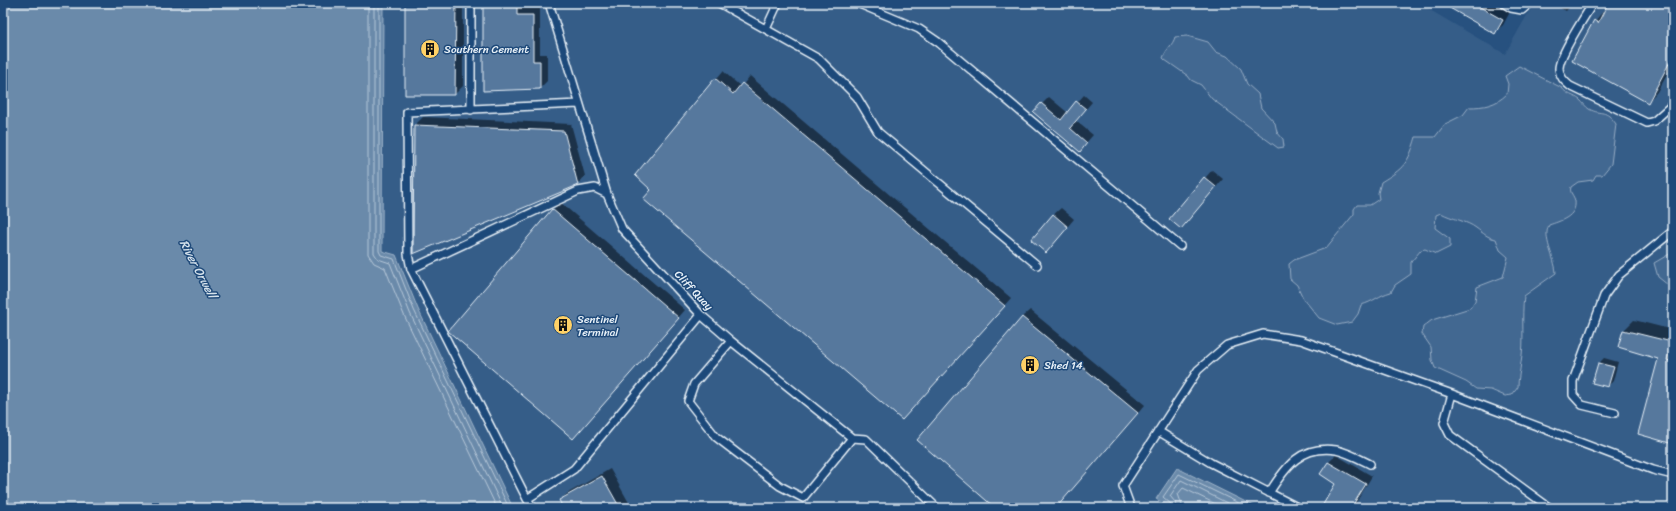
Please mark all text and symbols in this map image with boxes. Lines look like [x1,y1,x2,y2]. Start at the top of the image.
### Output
building icon: Southern Cement [419,38,441,60]
place label: Southern Cement [444,40,529,59]
water label: River Orwell [173,236,224,305]
street label: Cliff Quay [670,266,718,315]
place label: Sentinel Terminal [577,310,619,342]
building icon: Sentinel Terminal [552,314,574,336]
building icon: Shed 14 [1019,354,1041,376]
place label: Shed 14 [1044,356,1083,375]

